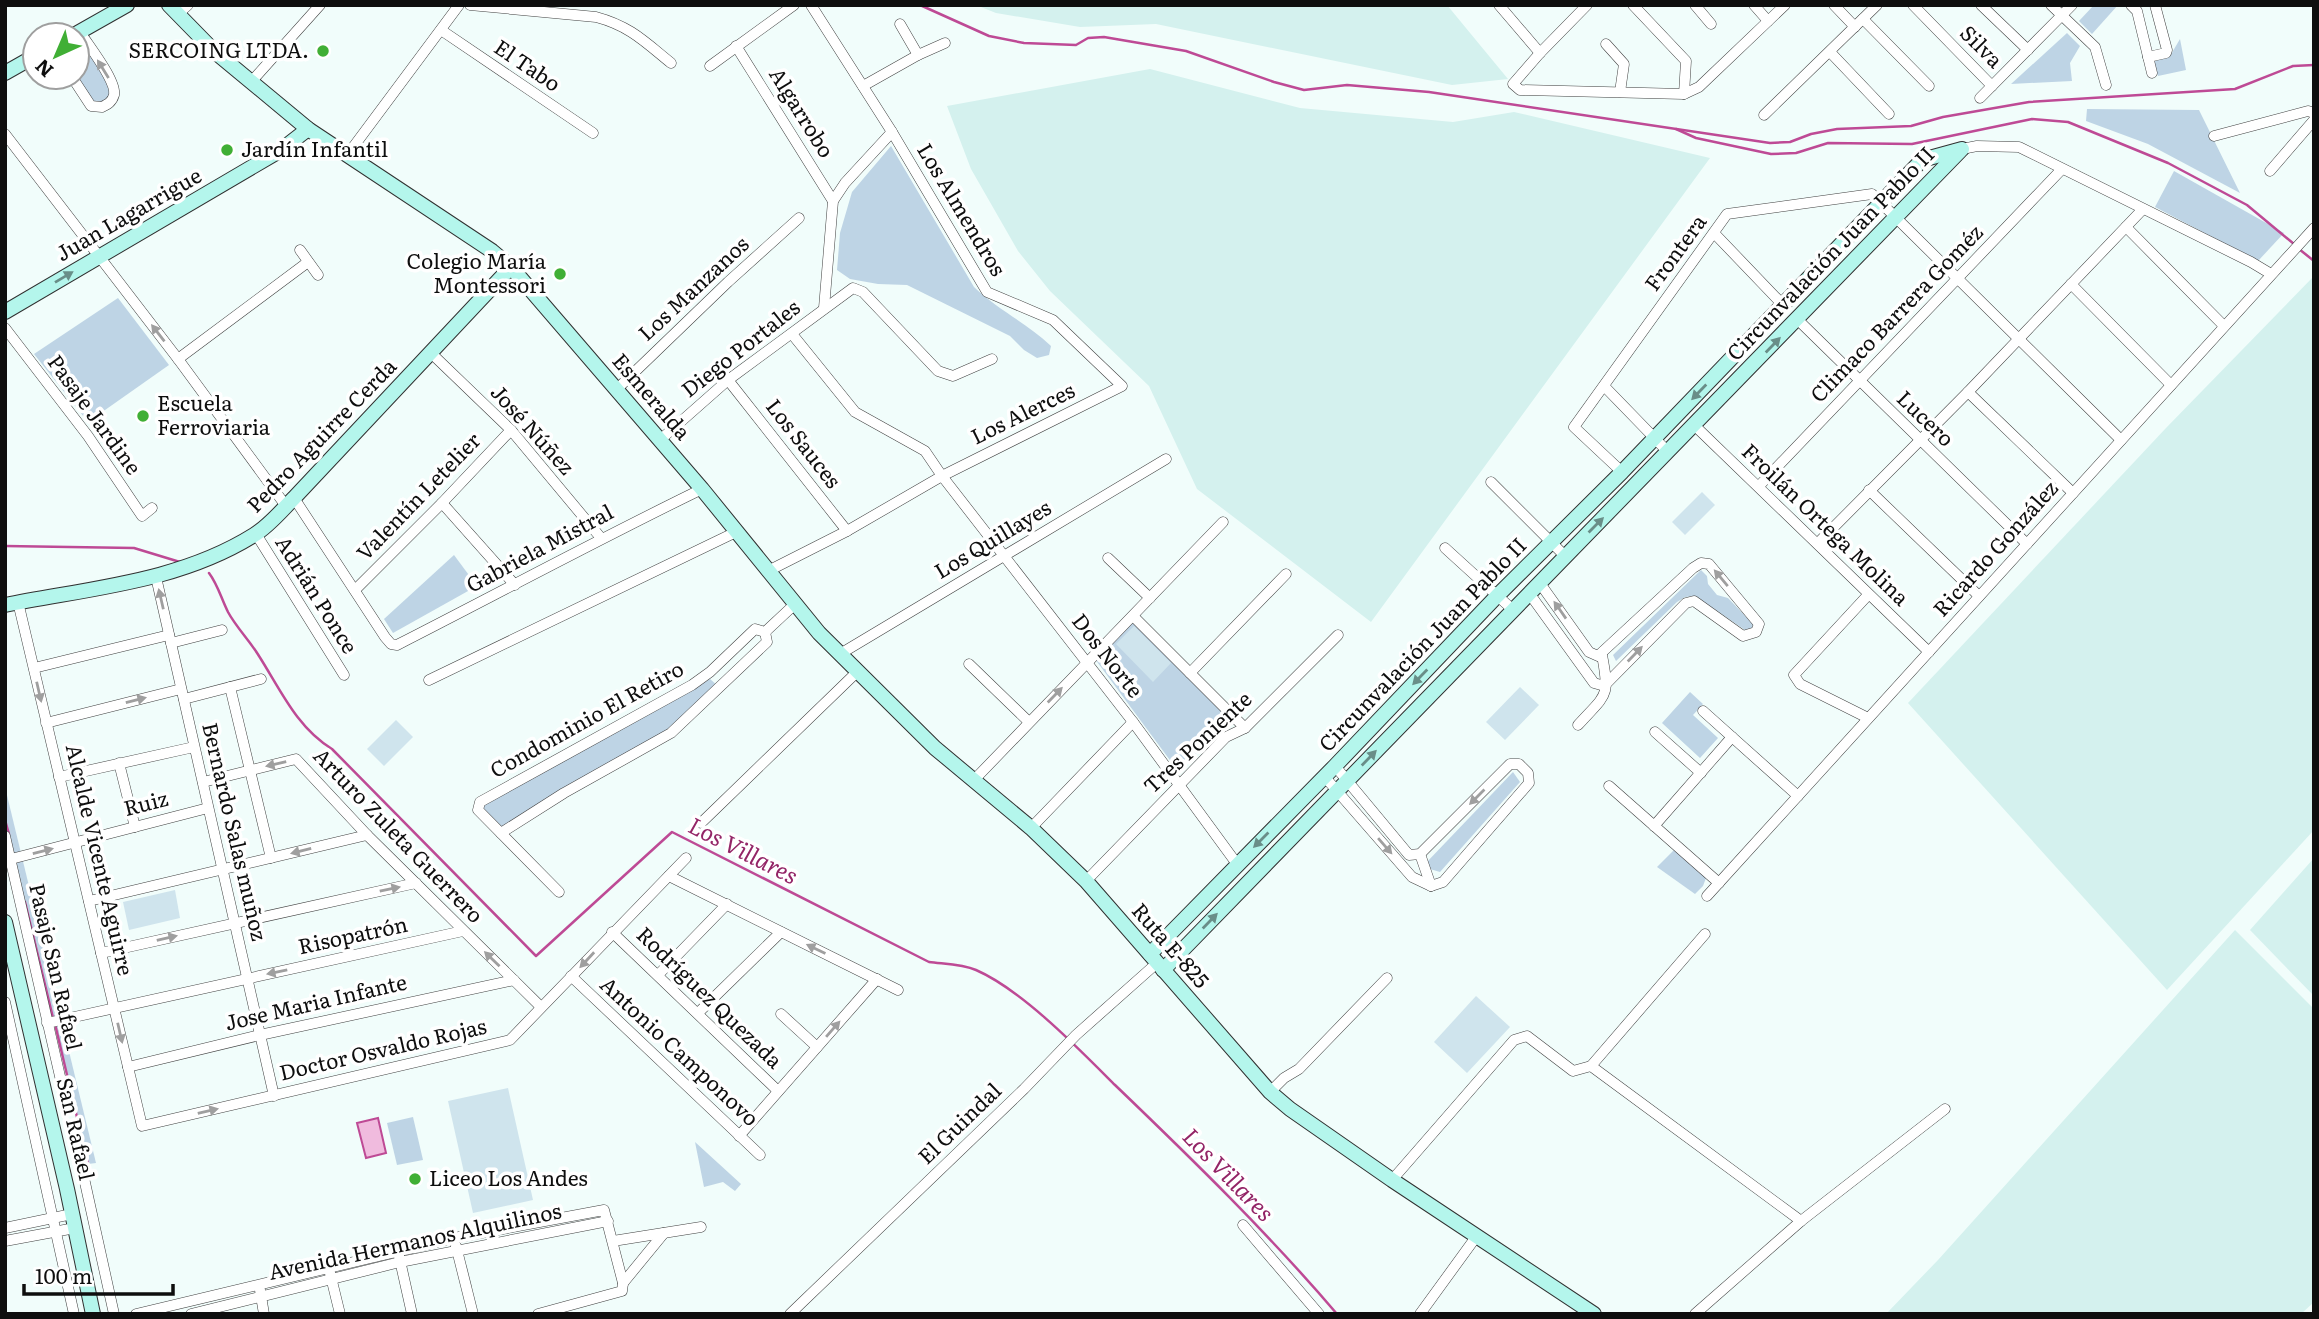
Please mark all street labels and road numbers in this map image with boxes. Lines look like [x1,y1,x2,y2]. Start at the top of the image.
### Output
street label: Silva [1954,17,2012,74]
street label: El Tabo [489,30,568,98]
street label: Algarrobo [763,60,843,163]
street label: Los Almendros [911,136,1015,281]
street label: Circunvalación Juan Pablo II [1718,138,1940,366]
street label: Juan Lagarrigue [49,158,206,267]
street label: Frontera [1636,206,1713,296]
street label: Climaco Barrera Goméz [1802,216,1989,408]
street label: Los Manzanos [630,228,755,347]
street label: Diego Portales [674,291,805,403]
street label: Esmeralda [606,345,700,446]
street label: Pasaje Jardine [42,347,150,480]
street label: Pedro Aguirre Cerda [238,350,403,518]
street label: Los Alerces [965,373,1079,450]
street label: José Núñez [485,376,583,480]
street label: Lucero [1891,382,1962,452]
street label: Los Sauces [760,391,850,494]
street label: Valentín Letelier [348,424,487,566]
street label: Froilán Ortega Molina [1736,435,1918,612]
street label: Ricardo González [1924,472,2064,622]
street label: Los Quillayes [927,491,1056,585]
street label: Gabriela Mistral [460,495,618,599]
street label: Adrián Ponce [269,529,367,659]
street label: Circunvalación Juan Pablo II [1310,529,1532,757]
street label: Dos Norte [1066,606,1152,703]
street label: Condominio El Retiro [483,652,688,784]
street label: Tres Poniente [1135,683,1257,800]
street label: Bernardo Salas muñoz [196,719,277,944]
street label: Arturo Zuleta Guerrero [308,740,492,929]
street label: Alcalde Vicente Aguirre [60,741,143,978]
street label: Ruiz [120,781,171,822]
street label: Pasaje San Rafael [23,880,92,1053]
street label: Ruta E-825 [1126,895,1218,994]
street label: Risopatrón [295,907,410,960]
street label: Rodríguez Quezada [631,918,791,1075]
street label: Jose Maria Infante [221,965,409,1037]
street label: Antonio Camponovo [594,968,767,1132]
street label: Doctor Osvaldo Rojas [276,1009,489,1086]
street label: San Rafael [51,1074,104,1183]
street label: El Guindal [910,1074,1007,1170]
street label: Avenida Hermanos Alquilinos [265,1193,564,1286]

